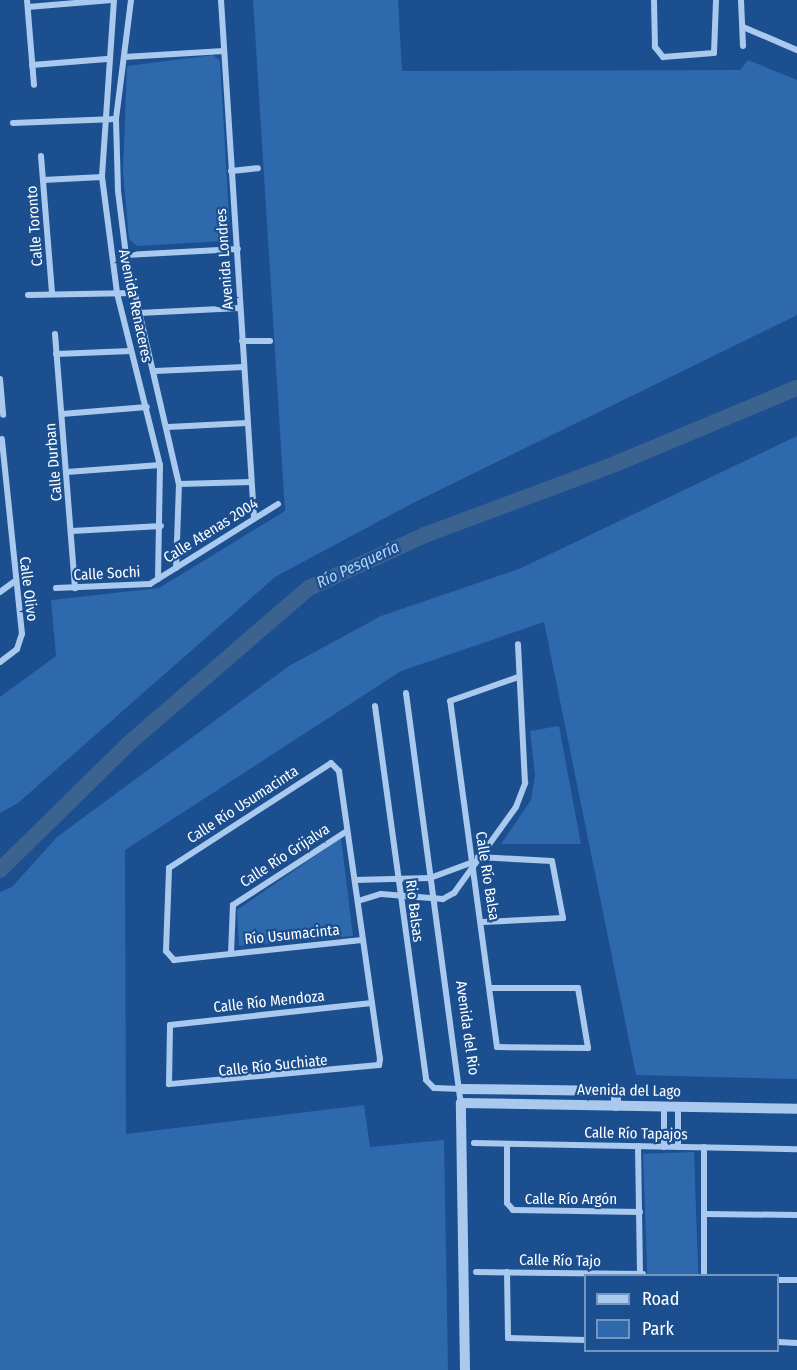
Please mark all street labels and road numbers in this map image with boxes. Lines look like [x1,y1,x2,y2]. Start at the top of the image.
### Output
street label: Calle Toronto [23,185,47,267]
street label: Avenida Londres [212,208,238,310]
street label: Avenida Renaceres [114,248,156,364]
street label: Calle Durban [42,422,66,502]
street label: Calle Atenas 2004 [160,495,262,567]
street label: Calle Olivo [15,556,41,622]
street label: Calle Sochi [73,563,141,585]
street label: Calle Río Usumacinta [184,762,302,848]
street label: Calle Río Grijalva [237,820,333,892]
street label: Calle Río Balsa [471,830,503,922]
street label: Rio Balsas [401,879,427,943]
street label: Río Usumacinta [244,921,340,949]
street label: Avenida del Rio [451,980,483,1076]
street label: Calle Río Mendoza [213,987,325,1017]
street label: Calle Río Suchiate [218,1051,328,1081]
street label: Avenida del Lago [577,1081,681,1101]
street label: Calle Río Tapajos [584,1124,688,1144]
street label: Calle Río Argón [525,1191,617,1209]
street label: Calle Río Tajo [519,1251,601,1271]

